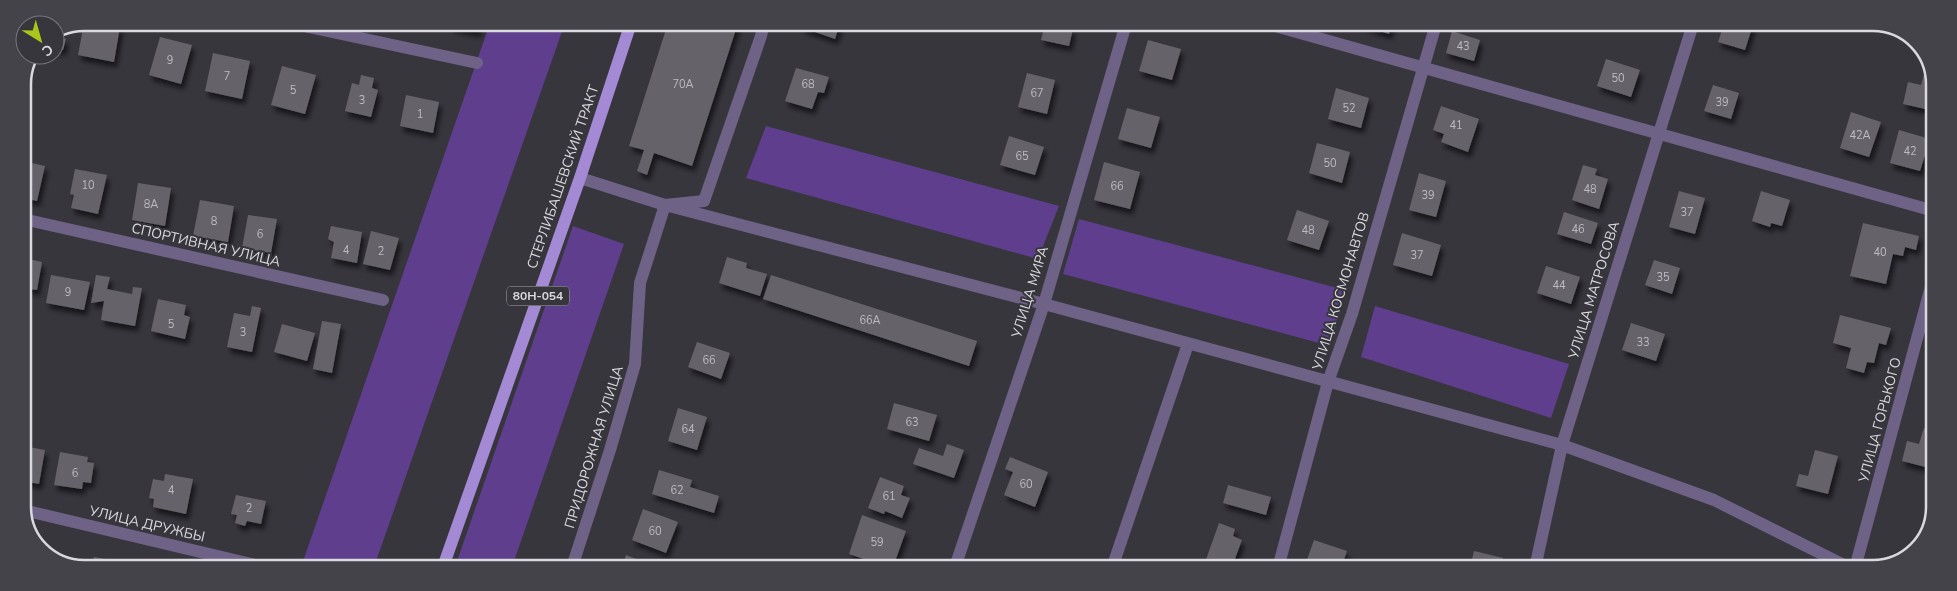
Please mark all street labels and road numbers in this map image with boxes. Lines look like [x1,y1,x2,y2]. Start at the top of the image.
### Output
street label: СТЕРЛИБАШЕВСКИЙ ТРАКТ [523,82,604,271]
street label: УЛИЦА КОСМОНАВТОВ [1308,210,1374,373]
street label: СПОРТИВНАЯ УЛИЦА [130,219,282,271]
street label: УЛИЦА МАТРОСОВА [1564,219,1624,362]
street label: УЛИЦА МИРА [1007,244,1053,341]
road number: 80Н-054 [507,286,569,306]
street label: УЛИЦА ГОРЬКОГО [1854,355,1906,486]
street label: ПРИДОРОЖНАЯ УЛИЦА [560,363,628,531]
street label: УЛИЦА ДРУЖБЫ [86,501,207,547]

